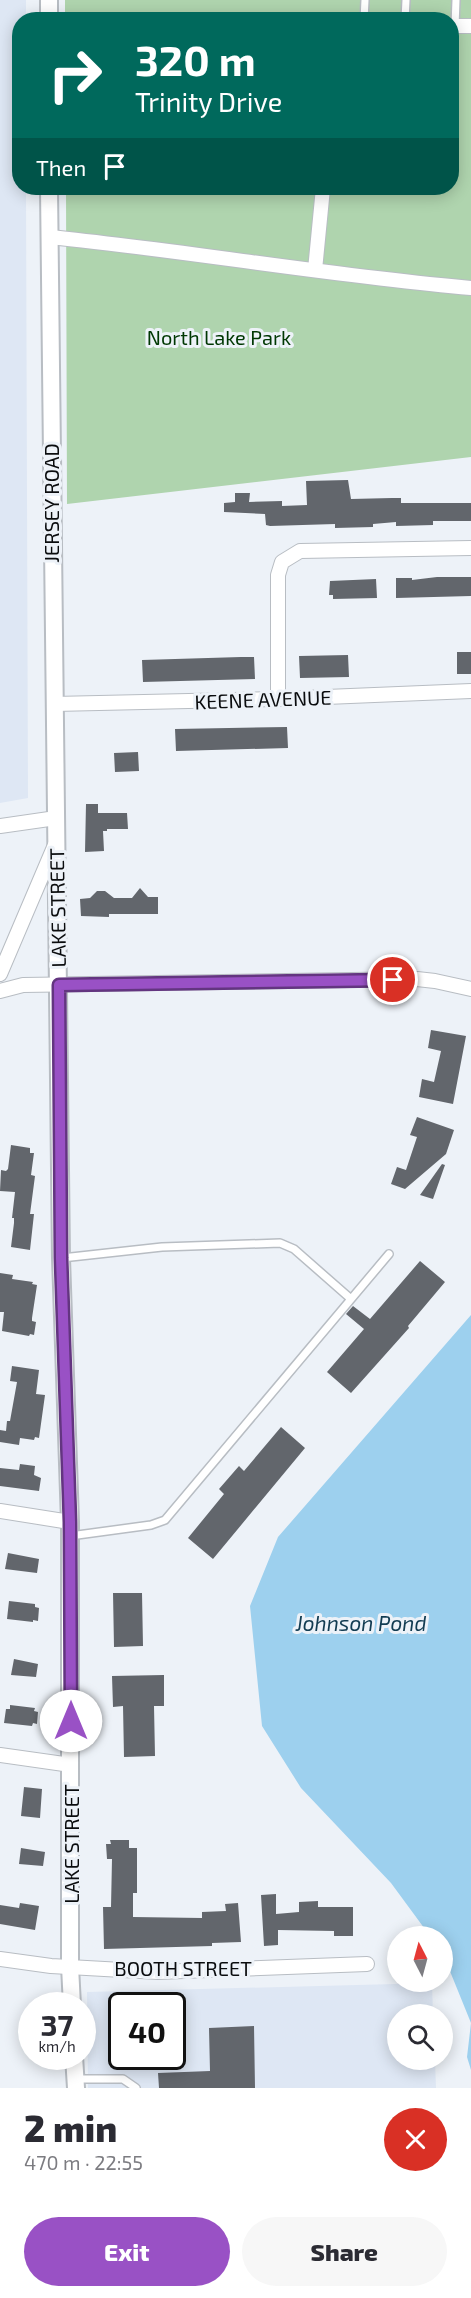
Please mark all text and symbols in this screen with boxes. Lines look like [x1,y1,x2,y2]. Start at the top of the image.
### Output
text: 320 m [135,34,256,84]
icon: right [36,36,114,114]
text: Trinity Drive [135,85,282,117]
icon: arrive [98,150,131,183]
text: Then [36,154,86,180]
park label: North Lake Park [147,325,291,349]
street label: JERSEY ROAD [39,443,63,563]
street label: KEENE AVENUE [194,685,332,713]
street label: LAKE STREET [44,848,70,968]
pin [367,954,418,1005]
icon: arrive [376,963,409,996]
water label: Johnson Pond [295,1610,426,1635]
position arrow [39,1689,103,1753]
street label: LAKE STREET [59,1784,83,1904]
north arrow [387,1926,453,1992]
map controls [387,1926,453,2070]
street label: BOOTH STREET [114,1956,252,1980]
speed limit sign: 40 [108,1992,186,2070]
button: search [387,2004,453,2070]
text: 37 [41,2006,73,2042]
text: km/h [38,2037,76,2055]
text: 2 min [24,2106,117,2149]
button: close [384,2108,447,2171]
text: 470 m · 22:55 [24,2150,143,2174]
button: Exit [24,2217,230,2286]
button: Share [242,2217,447,2286]

